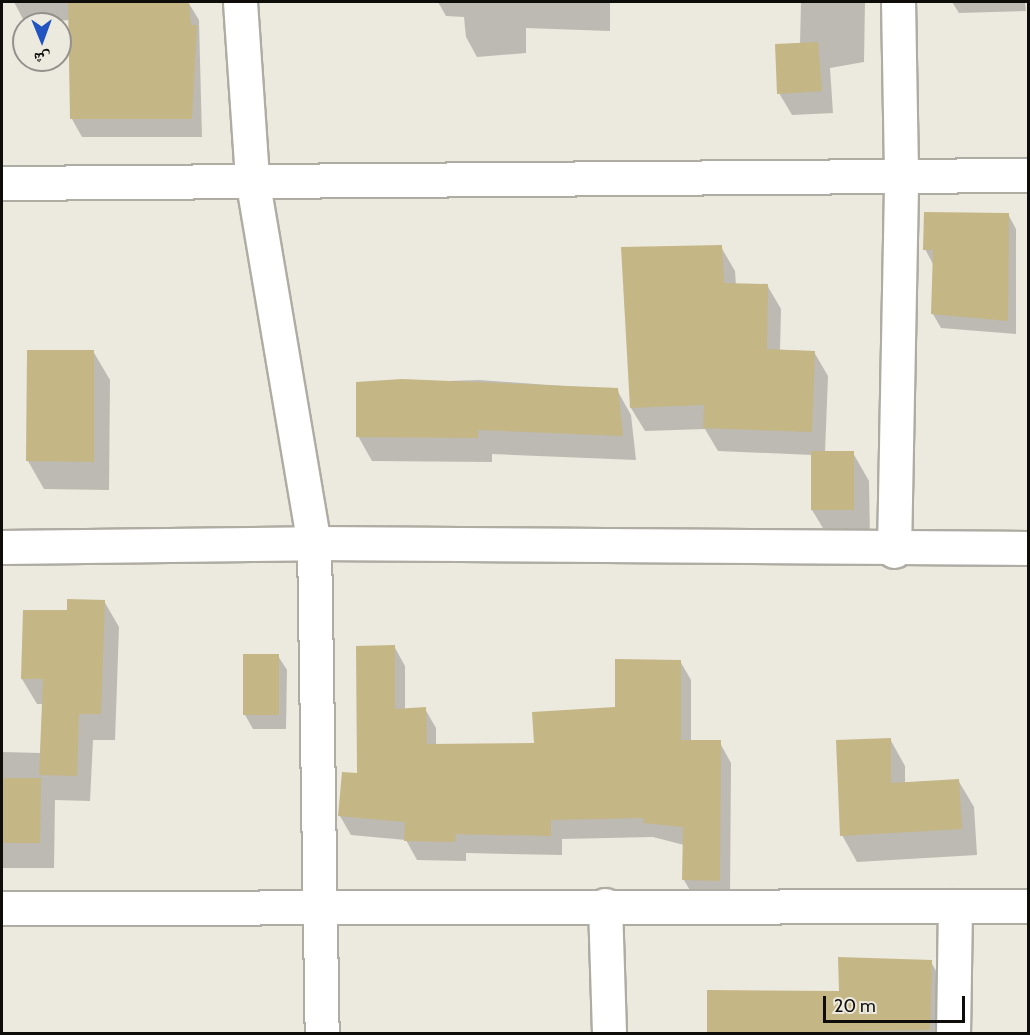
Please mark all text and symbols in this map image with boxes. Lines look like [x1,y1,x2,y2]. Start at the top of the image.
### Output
north arrow [12,12,72,72]
text: ش [34,49,51,68]
scale bar [826,984,968,1022]
text: 20 m [834,995,876,1017]

